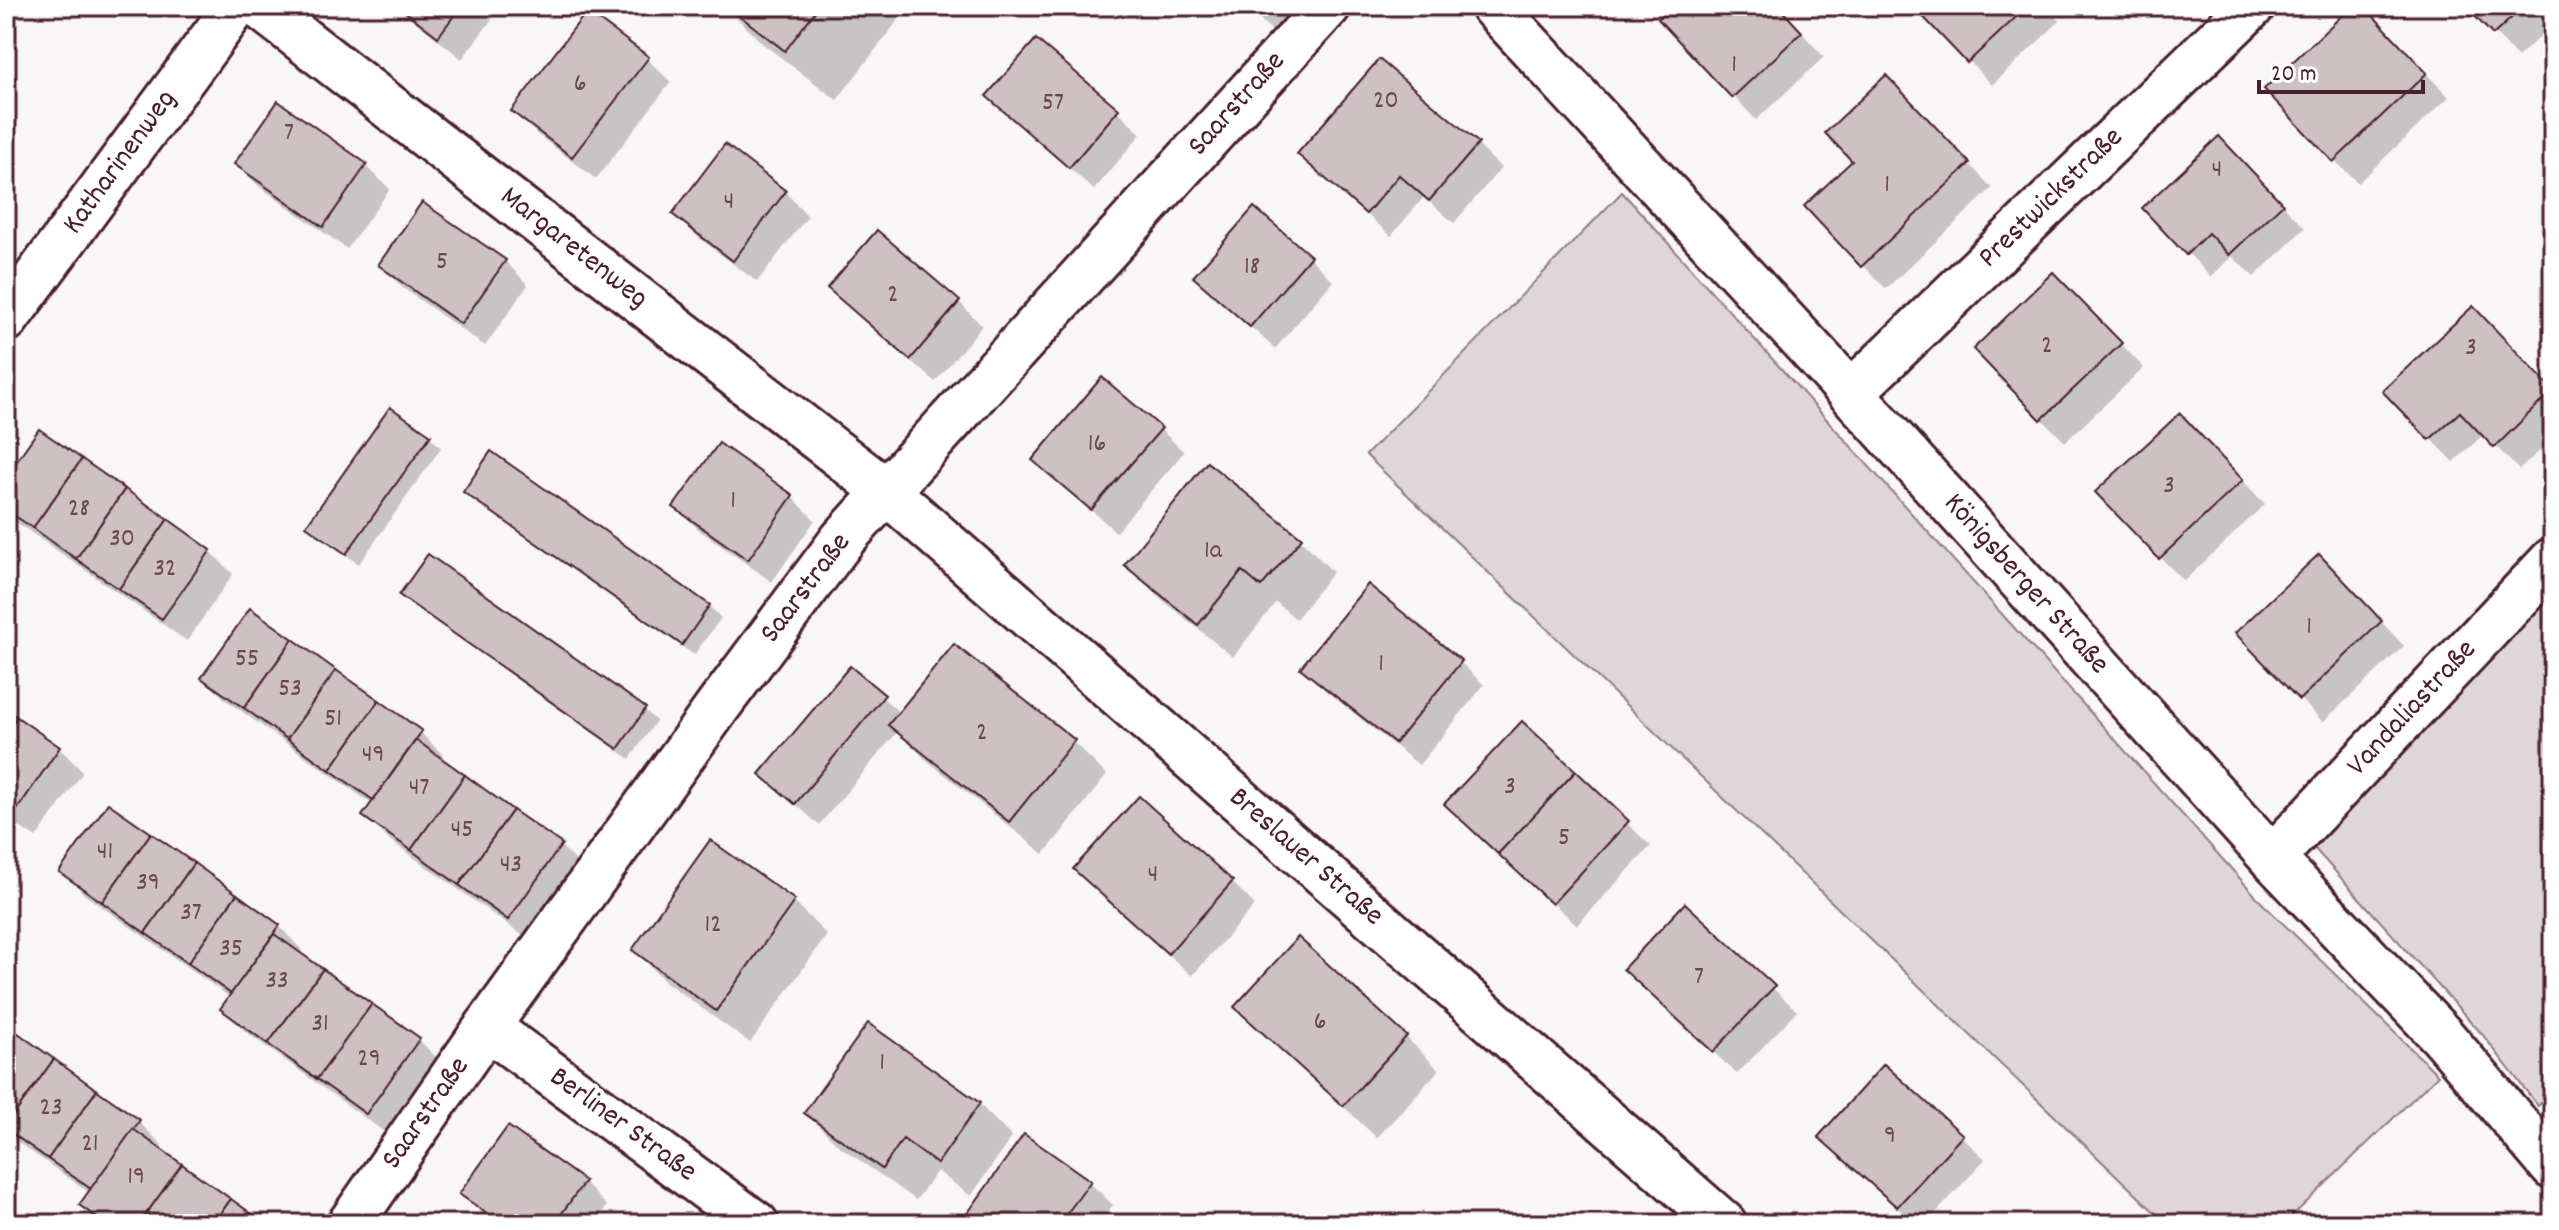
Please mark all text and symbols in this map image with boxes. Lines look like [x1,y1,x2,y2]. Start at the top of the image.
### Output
street label: Saarstraße [1179,43,1297,167]
scale bar [2259,44,2423,94]
house number: 1 [1731,47,1737,84]
text: 20 m [2271,58,2317,92]
house number: 6 [574,66,586,103]
street label: Katharinenweg [54,82,188,244]
house number: 20 [1373,83,1399,120]
house number: 57 [1042,85,1064,122]
house number: 7 [284,115,294,152]
street label: Prestwickstraße [1970,119,2134,279]
house number: 4 [2212,152,2222,189]
house number: 1 [1884,167,1890,204]
street label: Margaretenweg [490,177,656,321]
house number: 4 [724,184,734,221]
house number: 5 [436,244,448,281]
house number: 18 [1244,249,1260,286]
house number: 2 [887,277,899,314]
house number: 2 [2041,328,2053,365]
house number: 3 [2465,330,2477,367]
house number: 16 [1088,426,1106,463]
house number: 3 [2163,468,2175,505]
house number: 1 [730,483,736,520]
street label: Königsberger Straße [1932,485,2118,685]
house number: 28 [68,491,90,528]
house number: 30 [109,521,135,558]
street label: Saarstraße [751,525,863,653]
house number: 1a [1204,533,1223,570]
house number: 32 [154,551,176,588]
house number: 1 [2306,609,2312,646]
street label: Vandaliastraße [2338,631,2488,787]
house number: 55 [235,641,259,678]
house number: 1 [1378,646,1384,683]
house number: 53 [278,671,302,708]
house number: 51 [324,701,342,738]
house number: 2 [976,715,988,752]
house number: 49 [362,737,384,774]
house number: 3 [1504,769,1516,806]
house number: 47 [409,770,429,807]
street label: Breslauer Straße [1218,778,1392,938]
house number: 45 [451,812,473,849]
house number: 5 [1558,820,1570,857]
house number: 41 [97,834,113,871]
house number: 43 [500,847,522,884]
house number: 4 [1148,857,1158,894]
house number: 39 [136,865,160,902]
house number: 37 [180,895,202,932]
house number: 12 [704,907,722,944]
house number: 35 [219,931,243,968]
house number: 7 [1694,959,1704,996]
house number: 33 [265,963,289,1000]
house number: 6 [1314,1004,1326,1041]
house number: 31 [311,1006,329,1043]
house number: 29 [357,1041,381,1078]
house number: 1 [879,1045,885,1082]
street label: Saarstraße [372,1049,482,1179]
street label: Berliner Straße [539,1058,705,1194]
house number: 23 [40,1090,62,1127]
house number: 9 [1884,1118,1896,1155]
house number: 21 [81,1126,99,1163]
house number: 19 [127,1159,145,1196]

